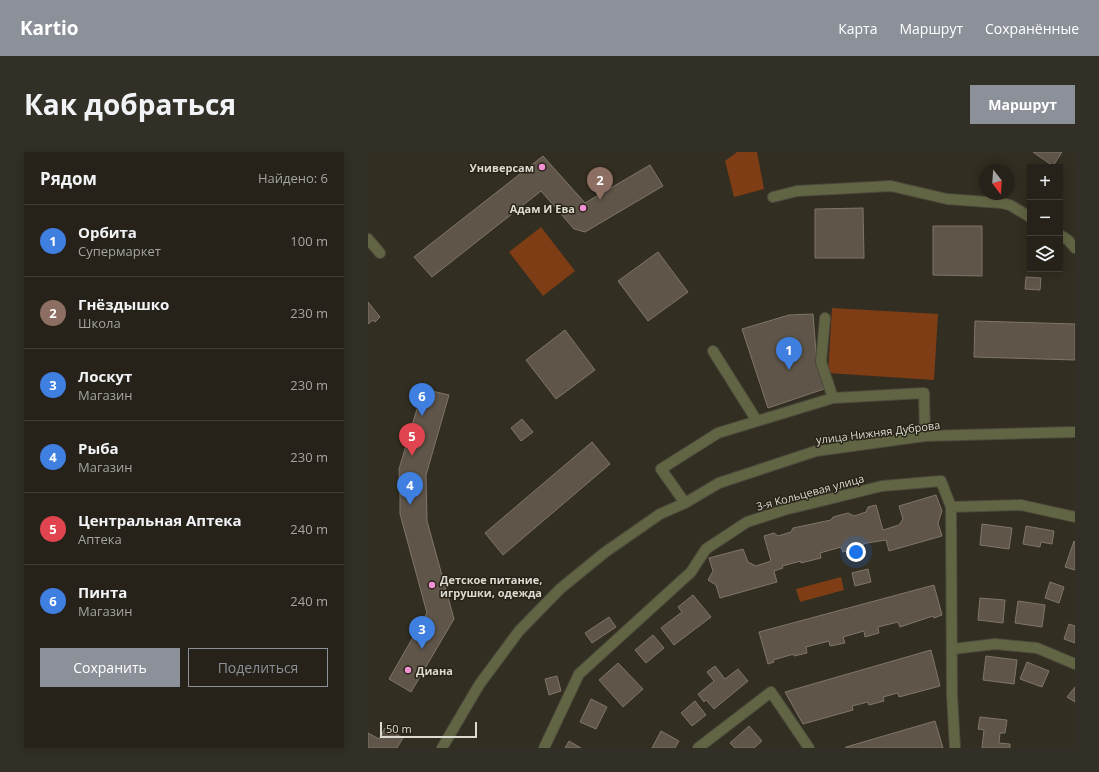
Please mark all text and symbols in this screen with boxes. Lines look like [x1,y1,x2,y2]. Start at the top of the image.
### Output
text: Kartio [20,15,79,41]
text: Карта [838,19,877,38]
text: Маршрут [899,19,963,38]
text: Сохранённые [985,19,1079,38]
text: Как добраться [24,85,236,123]
button: Маршрут [970,85,1075,124]
place label: Универсам [470,160,534,175]
marker: Универсам [537,162,547,172]
north arrow [979,164,1015,200]
map controls [1027,164,1063,272]
button: + [1027,164,1063,200]
text: Рядом [40,167,97,190]
pin: 2 [587,167,613,200]
text: Найдено: 6 [258,169,328,187]
button: − [1027,200,1063,236]
place label: Адам И Ева [510,201,575,216]
marker: Адам И Ева [578,203,588,213]
text: Орбита [78,222,137,242]
text: 1 [49,232,57,250]
text: 100 m [290,232,328,250]
button: layers [1027,236,1063,272]
text: Супермаркет [78,242,161,260]
text: Гнёздышко [78,294,169,314]
text: 2 [49,304,57,322]
text: 230 m [290,304,328,322]
text: Школа [78,314,121,332]
pin: 1 [776,337,802,370]
text: Лоскут [78,366,132,386]
text: 3 [49,376,57,394]
text: 230 m [290,376,328,394]
pin: 6 [409,383,435,416]
text: Магазин [78,386,133,404]
street label: улица Нижняя Дуброва [815,417,941,447]
pin: 5 [399,423,425,456]
text: Рыба [78,438,119,458]
text: 4 [49,448,57,466]
text: 230 m [290,448,328,466]
text: Магазин [78,458,133,476]
street label: 3-я Кольцевая улица [754,470,866,514]
pin: 4 [397,472,423,505]
text: Центральная Аптека [78,510,242,530]
text: 5 [49,520,57,538]
text: 240 m [290,520,328,538]
text: Аптека [78,530,122,548]
your location [846,542,866,562]
place label: Детское питание, игрушки, одежда [440,572,542,600]
marker: Детское питание, игрушки, одежда [427,580,437,590]
text: Пинта [78,582,127,602]
text: 6 [49,592,57,610]
text: 240 m [290,592,328,610]
text: Магазин [78,602,133,620]
pin: 3 [409,616,435,649]
button: Сохранить [40,648,180,687]
button: Поделиться [188,648,328,687]
place label: Диана [416,663,453,678]
marker: Диана [403,665,413,675]
scale bar [380,720,477,739]
text: 50 m [386,721,412,736]

